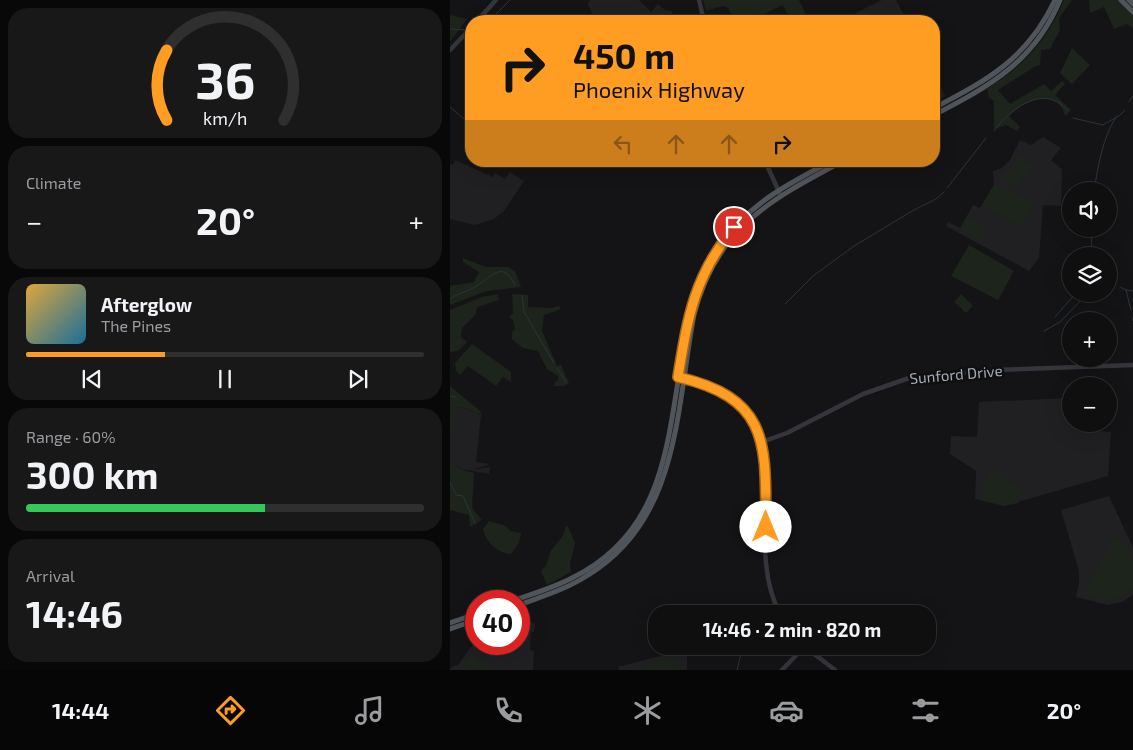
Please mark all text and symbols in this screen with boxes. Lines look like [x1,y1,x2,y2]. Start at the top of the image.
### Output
text: 450 m [573,34,675,76]
icon: right [490,35,555,100]
text: 36 [195,47,255,109]
text: Phoenix Highway [573,76,745,102]
text: km/h [203,107,247,129]
icon: left [609,130,637,158]
icon: ahead [662,130,690,158]
icon: ahead [715,130,743,158]
icon: right [768,130,796,158]
text: Climate [26,173,81,192]
map controls [1062,182,1117,432]
button: sound [1062,182,1117,237]
text: 20° [196,197,255,243]
text: − [26,204,42,238]
text: + [409,204,424,238]
pin [713,206,755,248]
icon: arrive [720,213,748,241]
button: layers [1062,247,1117,302]
text: Afterglow [101,293,192,316]
button: + [1062,312,1117,367]
text: The Pines [101,316,171,335]
street label: Sunford Drive [909,361,1003,387]
icon: previous [78,365,106,393]
icon: pause [211,365,239,393]
icon: next [344,365,372,393]
button: − [1062,377,1117,432]
text: Range · 60% [26,427,115,446]
text: 300 km [26,451,158,497]
position arrow [739,500,791,552]
text: Arrival [26,566,75,585]
text: 14:46 [26,590,123,636]
speed limit sign: 40 [465,590,530,655]
text: 14:46 · 2 min · 820 m [703,618,881,641]
icon: directions [213,693,248,728]
icon: music [352,693,387,728]
icon: phone [491,693,526,728]
icon: climate [630,693,665,728]
icon: car [769,693,804,728]
icon: filters [908,693,943,728]
text: 14:44 [52,697,109,723]
text: 20° [1047,697,1081,723]

